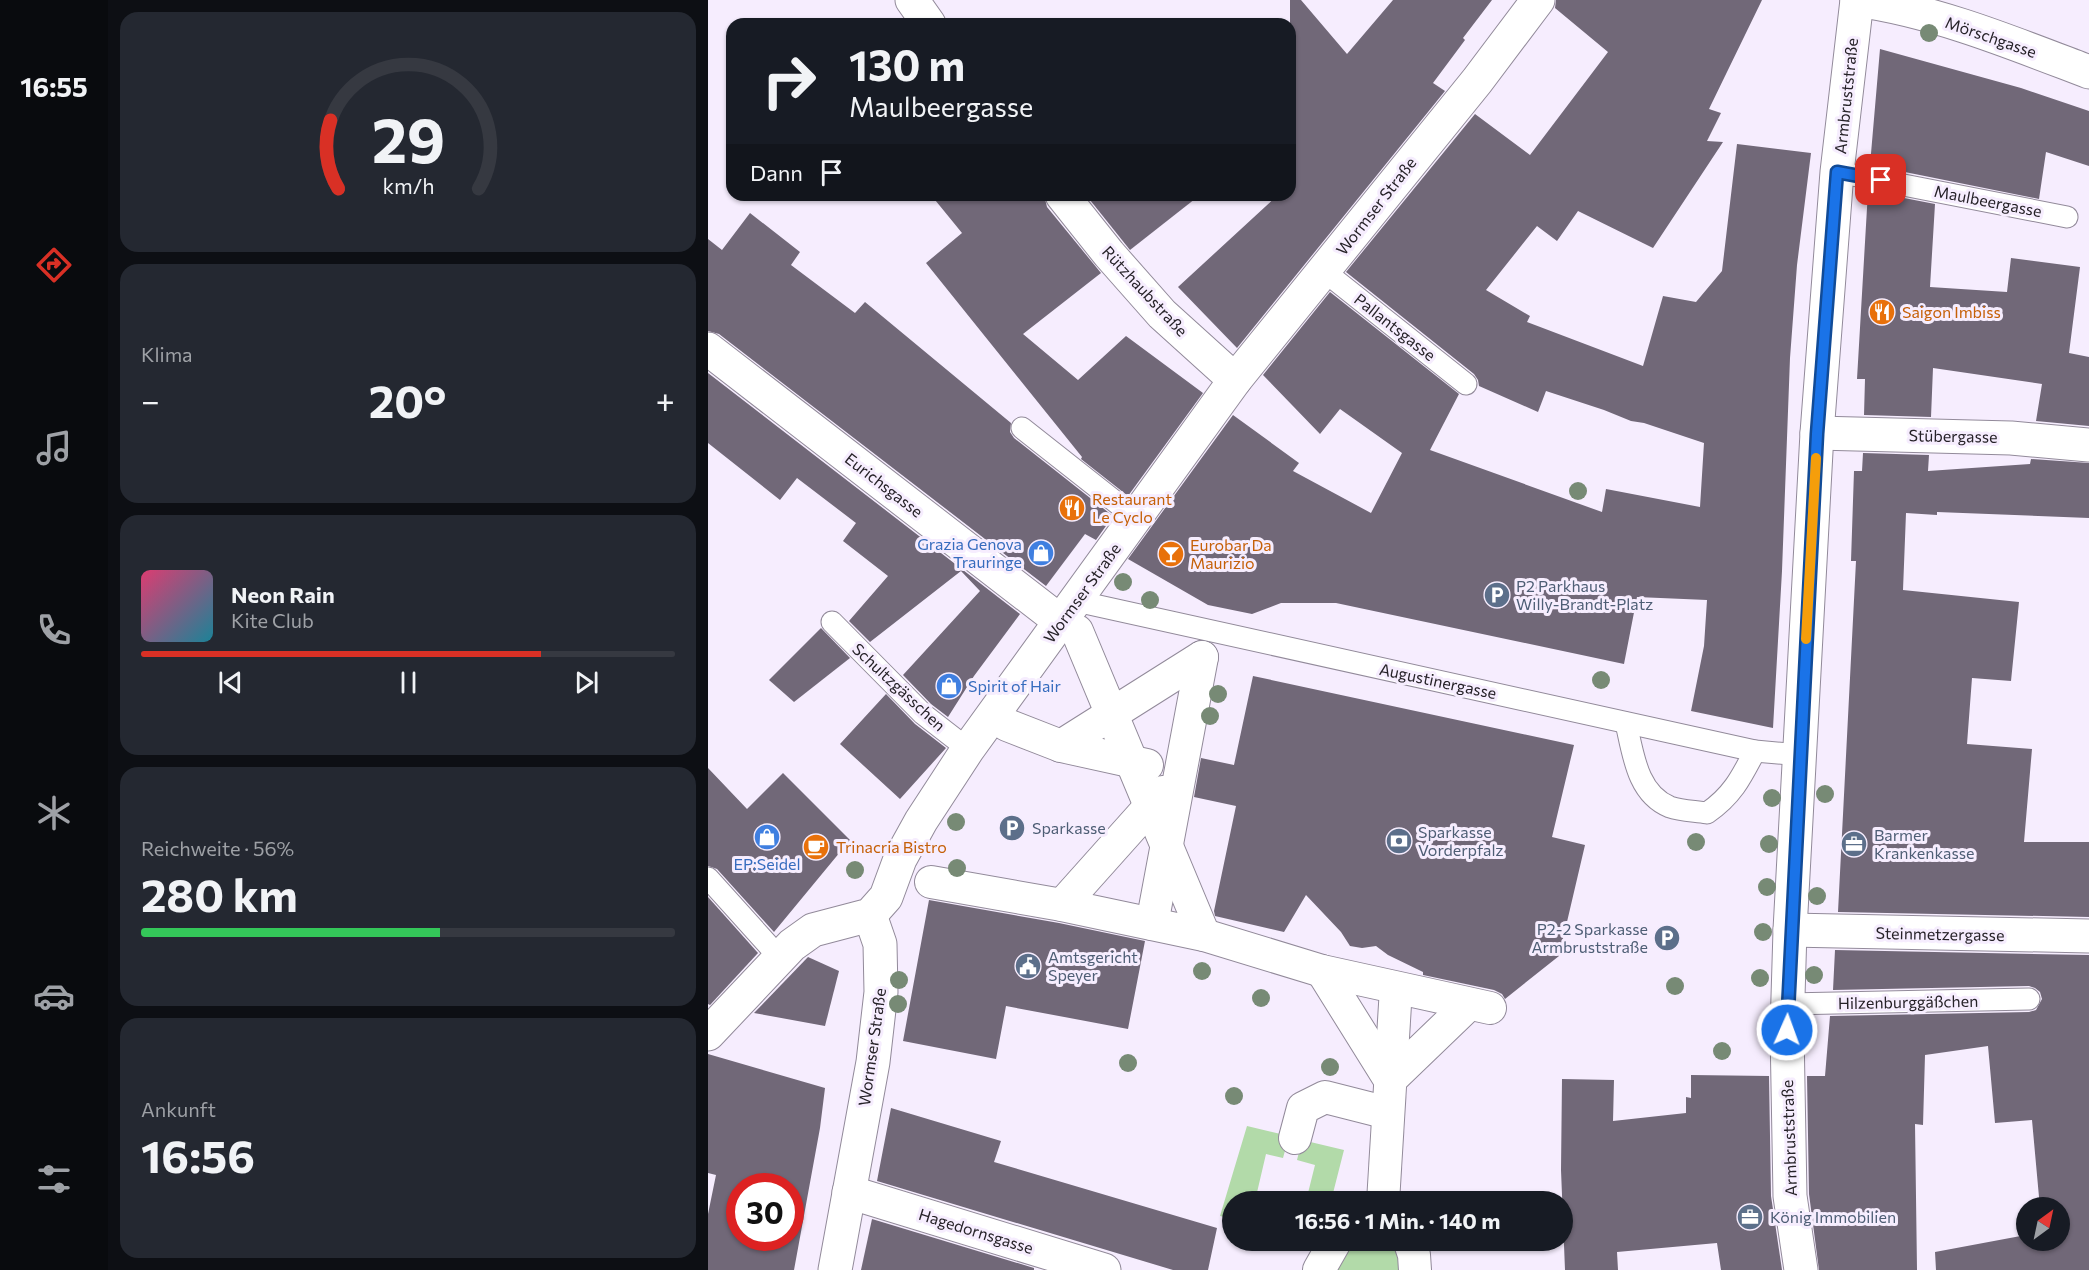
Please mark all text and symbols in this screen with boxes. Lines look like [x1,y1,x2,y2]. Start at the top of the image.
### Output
street label: Mörschgasse [1943,12,2039,61]
street label: Armbruststraße [1830,37,1861,155]
text: 130 m [849,38,965,90]
icon: right [750,42,828,120]
text: 16:55 [20,70,88,103]
text: Maulbeergasse [849,90,1033,123]
text: 29 [371,100,445,176]
street label: Wormser Straße [1332,153,1420,258]
pin [1855,154,1906,205]
icon: arrive [815,156,848,189]
text: Dann [750,159,803,186]
icon: arrive [1864,163,1897,196]
text: km/h [382,172,434,198]
street label: Maulbeergasse [1933,181,2043,220]
street label: Rützhaubstraße [1099,242,1192,340]
icon: directions [33,244,75,286]
street label: Pallantsgasse [1351,289,1440,364]
restaurant icon: Saigon Imbiss [1867,297,1897,327]
place label: Saigon Imbiss [1902,302,2001,321]
text: Klima [141,342,193,366]
text: 20° [369,372,447,427]
text: − [141,379,160,420]
text: + [656,379,675,420]
street label: Stübergasse [1908,425,1998,446]
icon: music [33,427,75,469]
street label: Eurichsgasse [842,448,927,521]
place label: Restaurant Le Cyclo [1092,489,1173,526]
restaurant icon: Restaurant Le Cyclo [1057,493,1087,523]
place label: Grazia Genova Trauringe [917,534,1022,571]
place label: Eurobar Da Maurizio [1190,535,1272,572]
shop icon: Grazia Genova Trauringe [1026,538,1056,568]
street label: Wormser Straße [1039,539,1124,646]
bar icon: Eurobar Da Maurizio [1156,539,1186,569]
place label: P2 Parkhaus Willy-Brandt-Platz [1516,576,1653,613]
parking icon: P2 Parkhaus Willy-Brandt-Platz [1482,580,1512,610]
text: Neon Rain [231,581,335,608]
text: Kite Club [231,608,314,632]
icon: phone [33,609,75,651]
street label: Schultzgässchen [849,639,950,735]
street label: Augustinergasse [1378,659,1498,702]
icon: previous [214,666,247,699]
icon: pause [392,666,425,699]
icon: next [570,666,603,699]
shop icon: Spirit of Hair [934,671,964,701]
place label: Spirit of Hair [968,676,1061,695]
icon: climate [33,792,75,834]
parking icon: Sparkasse [997,813,1027,843]
place label: Sparkasse [1032,818,1106,837]
shop icon: EP:Seidel [752,822,782,852]
place label: Sparkasse Vorderpfalz [1418,822,1504,859]
place label: Barmer Krankenkasse [1874,825,1974,862]
bank icon: Sparkasse Vorderpfalz [1384,826,1414,856]
office icon: Barmer Krankenkasse [1839,829,1869,859]
cafe icon: Trinacria Bistro [801,832,831,862]
text: Reichweite · 56% [141,836,294,860]
place label: Trinacria Bistro [836,837,947,856]
place label: EP:Seidel [734,854,801,873]
text: 280 km [141,866,298,921]
place label: P2-2 Sparkasse Armbruststraße [1531,919,1648,956]
parking icon: P2-2 Sparkasse Armbruststraße [1652,923,1682,953]
street label: Steinmetzergasse [1875,923,2005,944]
place label: Amtsgericht Speyer [1048,947,1138,984]
public building icon: Amtsgericht Speyer [1013,951,1043,981]
icon: car [33,975,75,1017]
street label: Wormser Straße [854,987,889,1107]
street label: Hilzenburggäßchen [1838,991,1978,1012]
position arrow [1755,998,1819,1062]
street label: Armbruststraße [1777,1079,1800,1197]
text: Ankunft [141,1097,216,1121]
text: 16:56 [141,1127,255,1182]
icon: filters [33,1158,75,1200]
speed limit sign: 30 [726,1173,804,1251]
north arrow [2016,1197,2070,1251]
map controls [2016,1197,2070,1251]
office icon: König Immobilien [1735,1202,1765,1232]
street label: Hagedornsgasse [917,1204,1036,1257]
text: 16:56 · 1 Min. · 140 m [1295,1207,1500,1234]
place label: König Immobilien [1770,1207,1896,1226]

